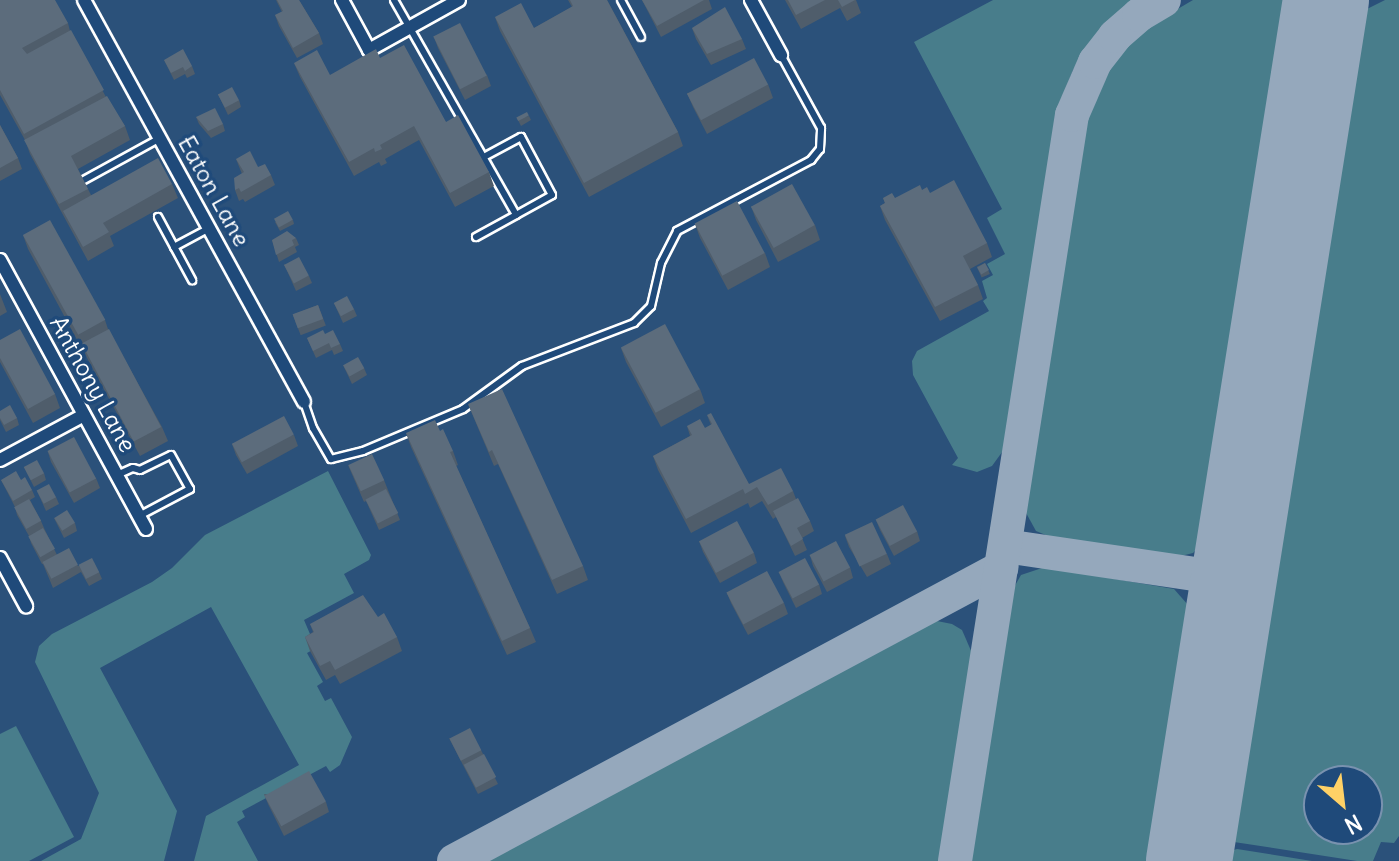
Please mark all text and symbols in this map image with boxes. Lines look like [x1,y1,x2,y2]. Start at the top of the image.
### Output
street label: Eaton Lane [172,131,256,251]
street label: Anthony Lane [44,311,142,457]
north arrow [1303,765,1383,845]
text: N [1340,808,1367,840]

